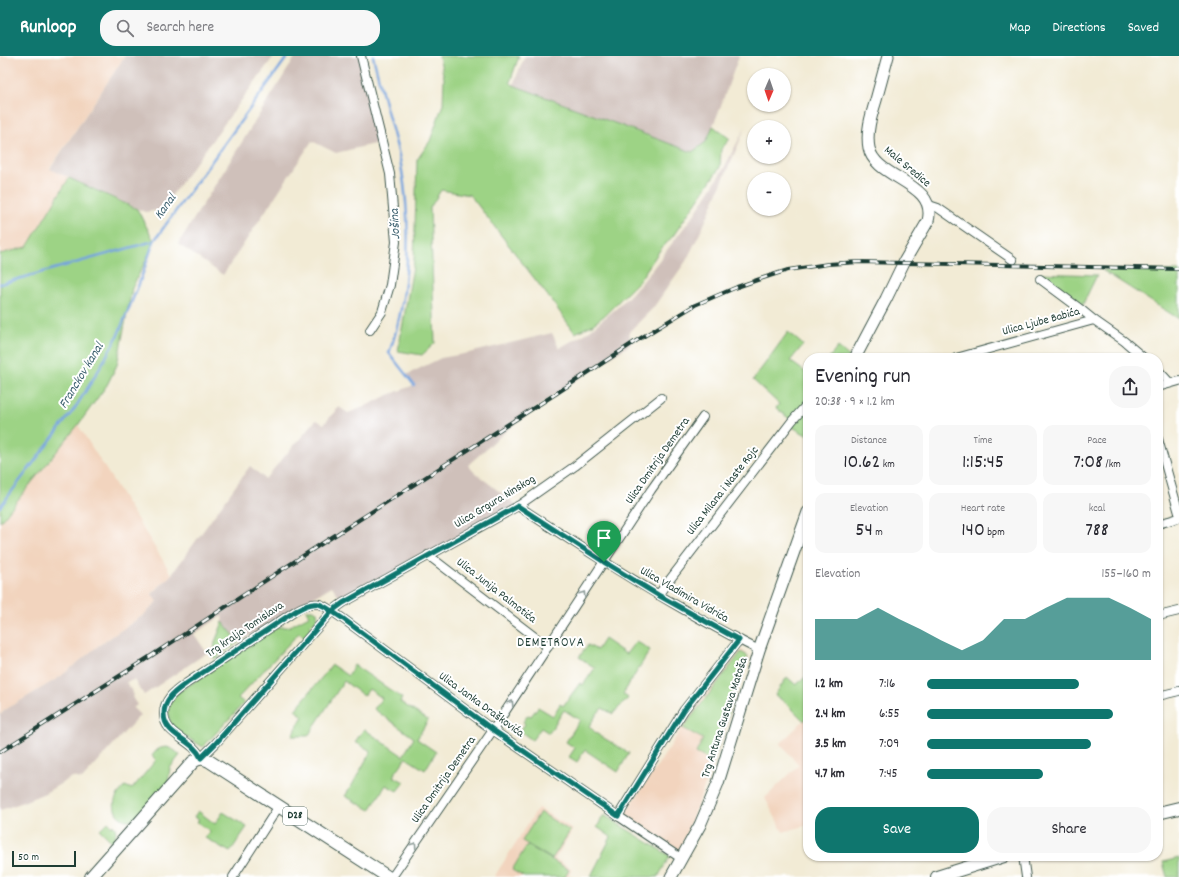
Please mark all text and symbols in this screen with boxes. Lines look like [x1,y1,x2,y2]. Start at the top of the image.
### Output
search box [100,10,380,46]
text: Runloop [20,15,76,42]
icon: search [114,17,136,39]
text: Search here [146,17,214,39]
text: Map [1009,18,1031,38]
text: Directions [1053,18,1106,38]
text: Saved [1128,18,1159,38]
north arrow [747,68,791,112]
map controls [747,68,791,216]
button: + [747,120,791,164]
street label: Male Sredice [880,142,934,192]
button: − [747,172,791,216]
water label: Kanal [150,190,182,224]
water label: Jošina [386,207,406,240]
street label: Ulica Ljube Babića [1000,303,1082,341]
water label: Franckov kanal [55,339,110,413]
text: Evening run [815,362,911,393]
button: share [1109,366,1151,408]
text: 20:38 · 9 × 1.2 km [815,393,895,412]
street label: Ulica Dmitrija Demetra [622,414,695,508]
text: Distance [851,433,887,449]
text: Time [974,433,992,449]
text: Pace [1087,433,1107,449]
street label: Ulica Milana i Naste Rojc [683,443,763,539]
text: 10.62 [843,449,880,477]
text: 1:15:45 [962,449,1004,477]
text: 7:08 [1073,449,1103,477]
text: km [880,457,895,473]
text: /km [1103,457,1121,473]
street label: Ulica Grgura Ninskog [451,471,539,533]
text: Elevation [850,501,888,517]
text: Heart rate [961,501,1005,517]
text: kcal [1089,501,1105,517]
text: 54 [855,517,873,545]
text: 140 [961,517,985,545]
text: 788 [1085,517,1109,545]
pin [587,521,621,562]
text: m [873,525,883,541]
text: bpm [985,525,1005,541]
icon: arrive [593,527,615,549]
street label: Ulica Junija Palmotića [452,554,540,628]
street label: Ulica Vladimira Vidrića [636,563,732,628]
text: Elevation [815,565,860,584]
text: 155–160 m [1101,565,1151,584]
one-way arrow [578,591,586,598]
street label: Trg kralja Tomislava [203,598,287,662]
district label: DEMETROVA [517,634,585,653]
street label: Trg Antuna Gustava Matoša [697,655,753,780]
street label: Ulica Janka Draškovića [435,668,528,742]
text: 1.2 km [815,675,843,694]
text: 7:16 [879,675,895,694]
one-way arrow [506,700,514,707]
text: 2.4 km [815,705,845,724]
text: 6:55 [879,705,900,724]
street label: Ulica Dmitrija Demetra [408,733,481,827]
text: 3.5 km [815,735,846,754]
text: 7:09 [879,735,899,754]
text: 4.7 km [815,765,845,784]
text: 7:45 [879,765,898,784]
road number: D28 [283,807,307,825]
button: Save [815,807,979,853]
button: Share [987,807,1151,853]
one-way arrow [409,842,417,849]
scale bar [12,849,76,868]
text: 50 m [18,850,39,866]

